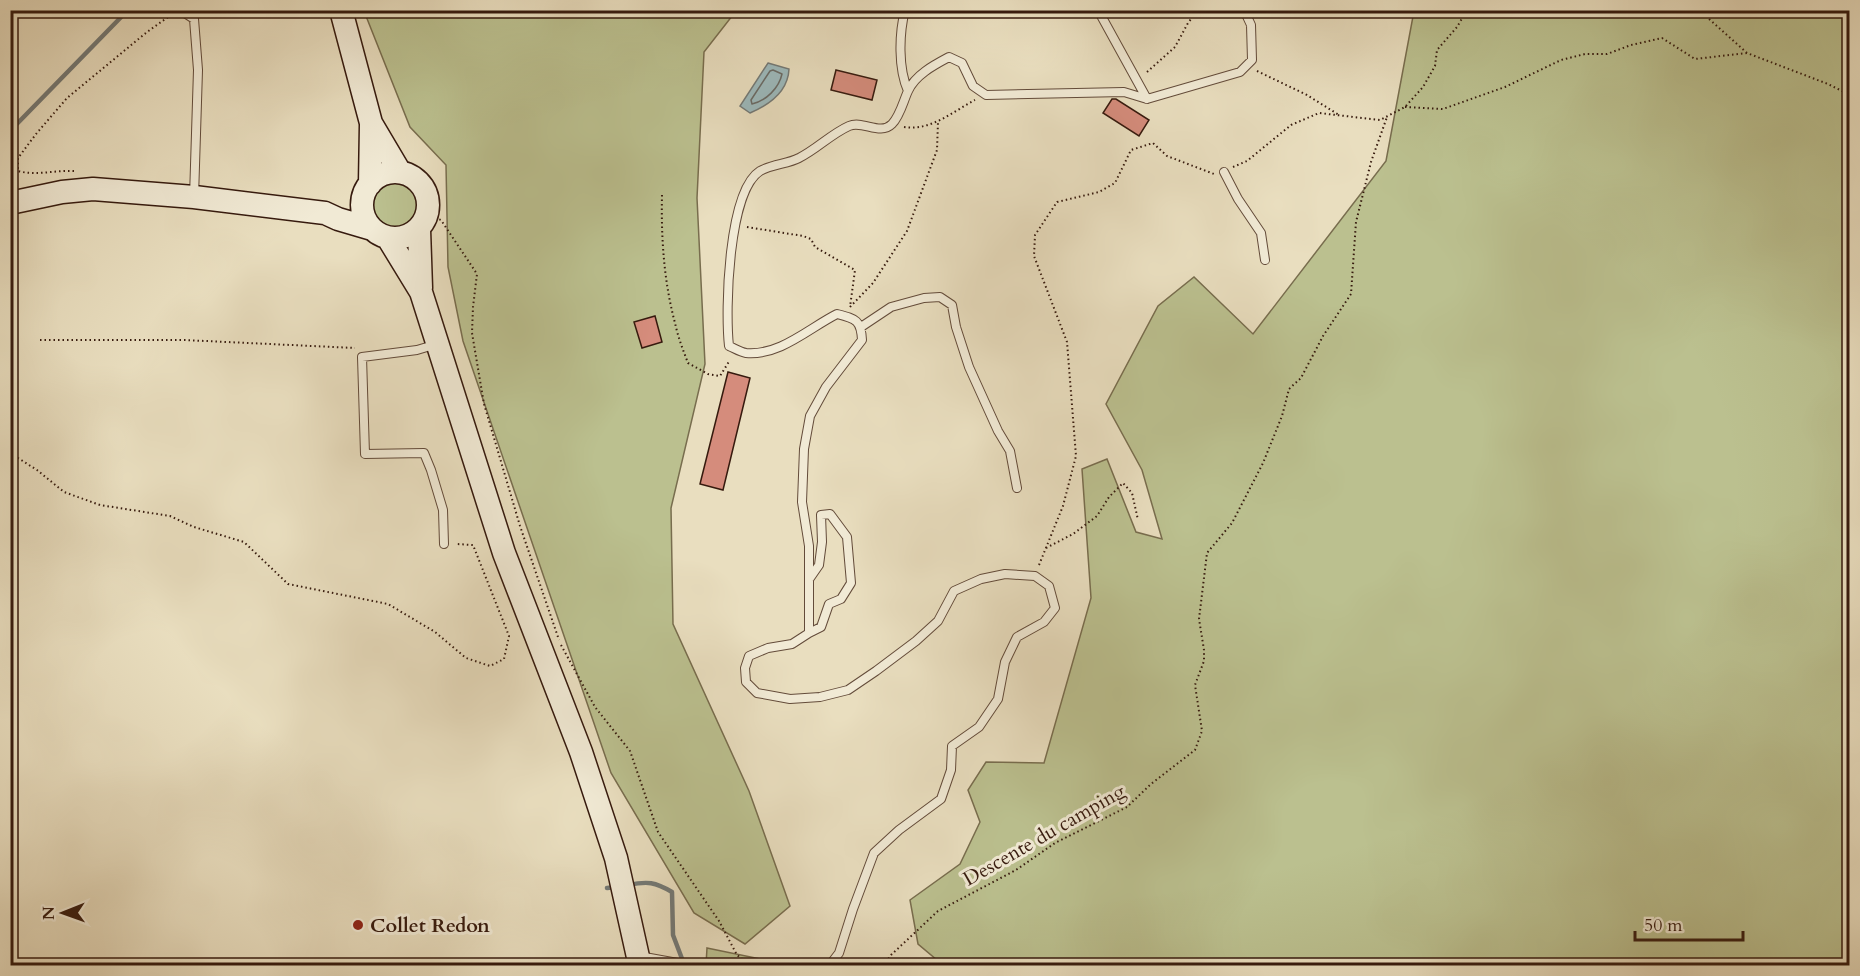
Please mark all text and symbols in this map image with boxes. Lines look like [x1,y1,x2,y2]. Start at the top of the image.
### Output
street label: Descente du camping [958,777,1131,892]
north arrow [33,883,93,943]
scale bar [1635,904,1743,942]
text: N [38,906,60,920]
place label: Collet Redon [370,912,490,939]
text: 50 m [1644,913,1683,938]
marker: Collet Redon [351,918,365,932]

